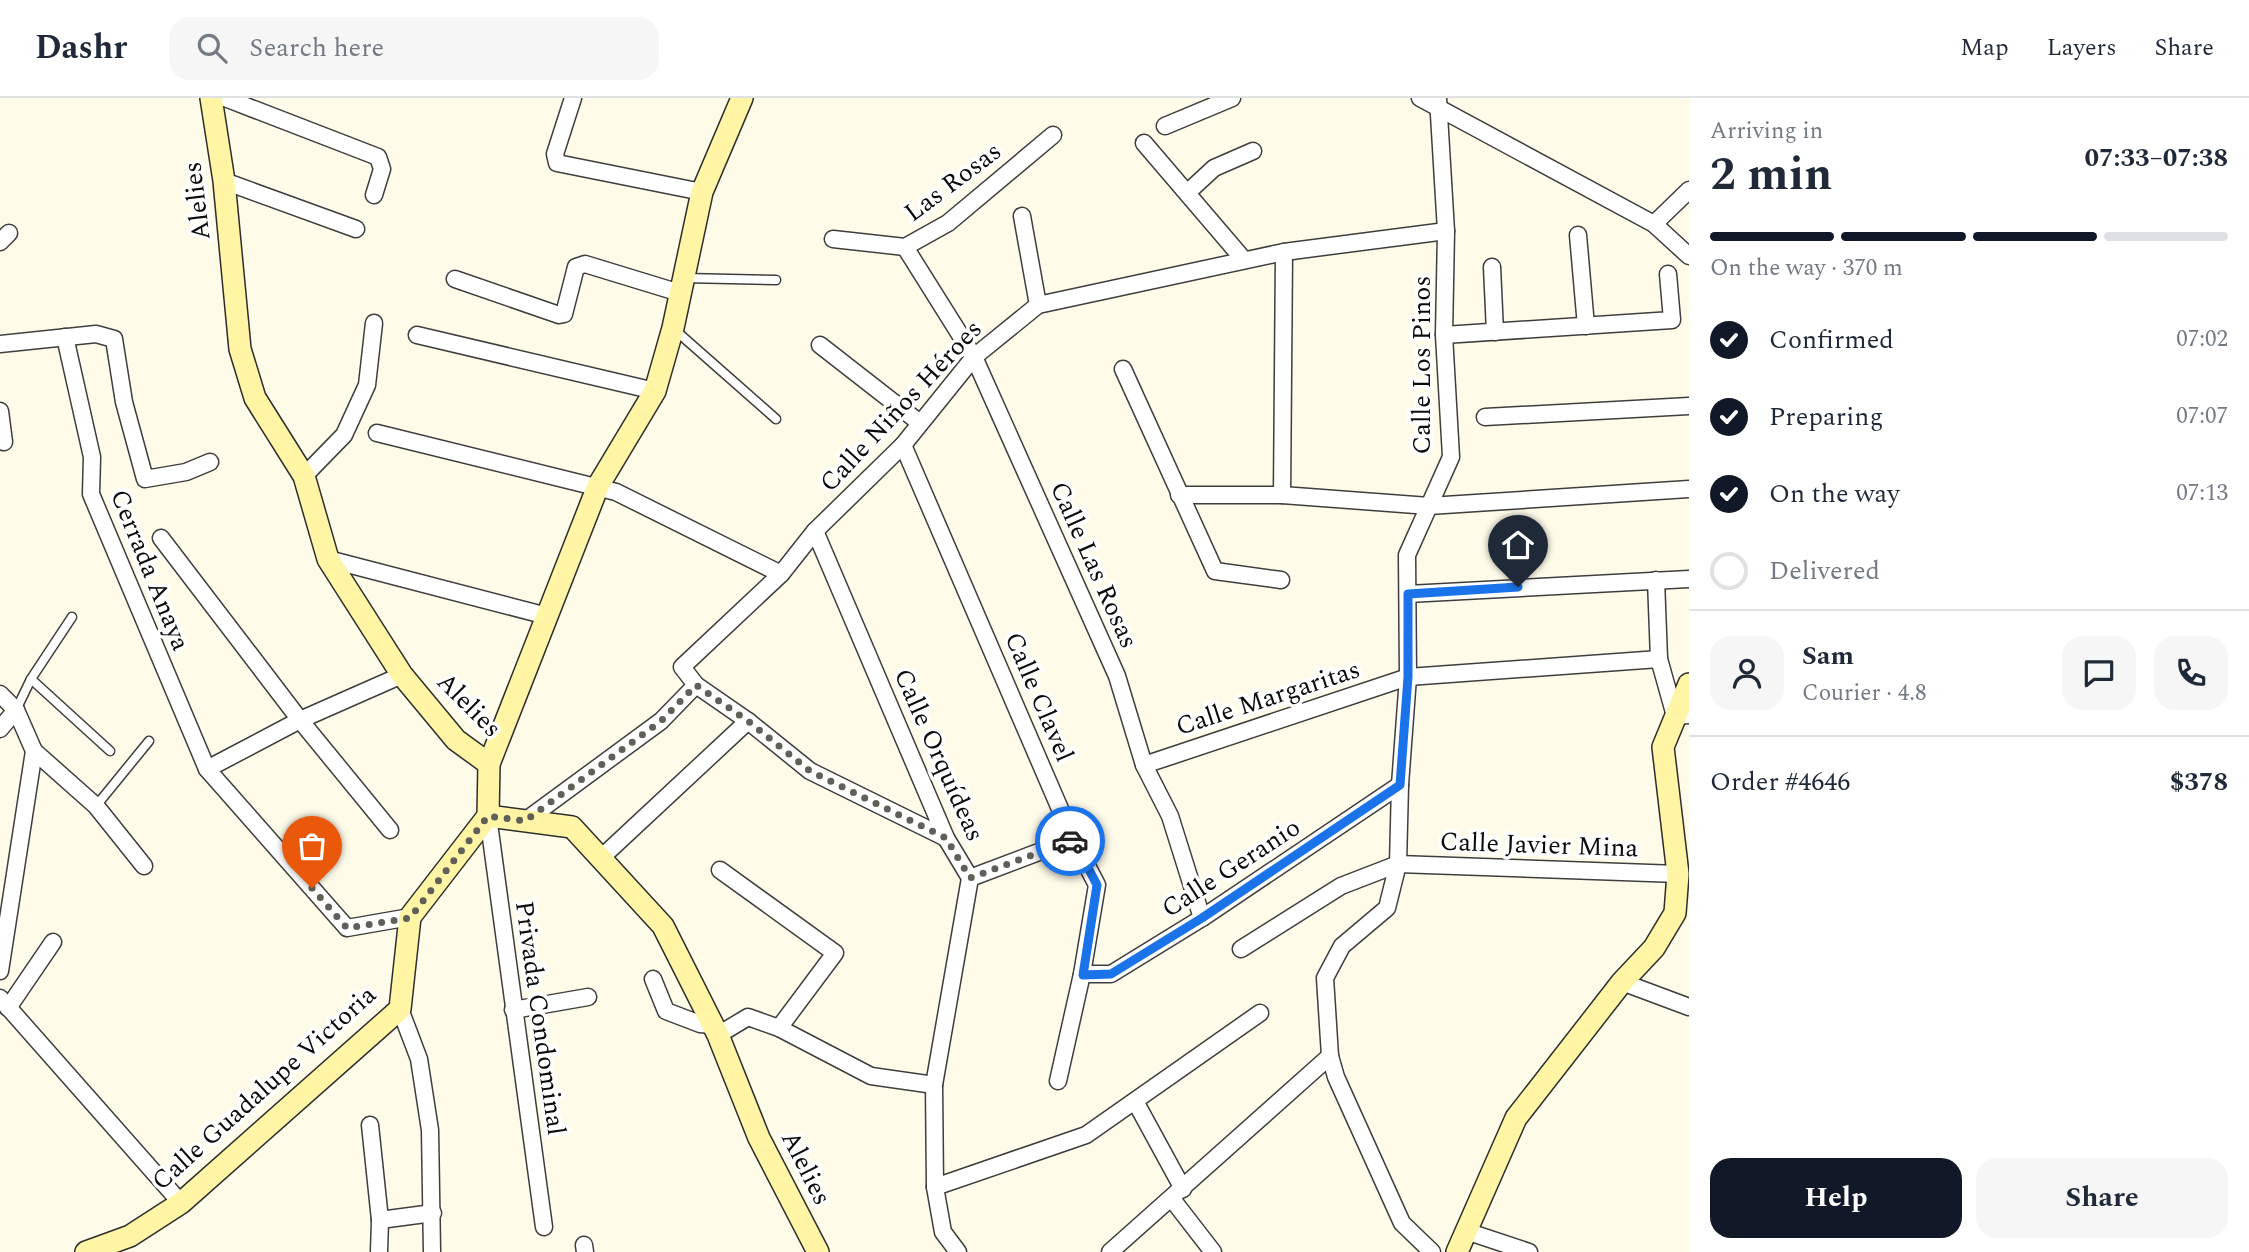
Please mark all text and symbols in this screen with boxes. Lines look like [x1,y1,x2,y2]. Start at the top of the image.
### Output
search box [169,17,659,80]
text: Dashr [35,23,127,73]
text: Search here [249,28,384,68]
icon: search [193,29,231,67]
text: Map [1960,30,2009,66]
text: Layers [2047,30,2117,66]
text: Share [2155,30,2214,66]
text: Arriving in [1710,114,1823,149]
street label: Las Rosas [896,132,1010,232]
text: 07:33–07:38 [2084,138,2228,178]
text: 2 min [1710,140,1832,210]
street label: Alelies [172,159,222,243]
text: On the way · 370 m [1710,251,1903,286]
street label: Calle Los Pinos [1402,275,1442,455]
street label: Calle Niños Héroes [810,311,992,501]
text: Confirmed [1769,320,1894,360]
icon: check [1710,321,1748,359]
text: 07:02 [2176,322,2228,357]
text: Preparing [1769,397,1883,437]
icon: check [1710,398,1748,436]
text: 07:07 [2176,399,2228,434]
text: On the way [1769,474,1900,514]
street label: Calle Las Rosas [1039,475,1149,655]
icon: check [1710,475,1748,513]
text: 07:13 [2176,476,2228,511]
street label: Cerrada Anaya [99,483,201,657]
pin [1488,515,1548,587]
icon: home [1499,526,1537,564]
text: Delivered [1769,551,1880,591]
street label: Calle Clavel [994,626,1084,768]
button: person [1710,636,1784,710]
text: Sam [1802,636,1854,676]
button: chat [2062,636,2136,710]
button: phone [2154,636,2228,710]
street label: Calle Margaritas [1170,649,1366,747]
street label: Calle Orquídeas [883,662,995,848]
street label: Alelies [427,663,511,747]
text: Courier · 4.8 [1802,676,1927,711]
text: Order #4646 [1710,762,1850,802]
text: $378 [2170,762,2228,802]
courier [1035,806,1105,876]
street label: Calle Geranio [1153,808,1309,928]
pin [282,816,342,888]
icon: car [1051,822,1089,860]
street label: Calle Javier Mina [1439,822,1639,868]
icon: bag [293,827,331,865]
street label: Privada Condominal [504,898,576,1138]
street label: Calle Guadalupe Victoria [143,976,386,1200]
street label: Alelies [770,1124,842,1212]
button: Help [1710,1158,1962,1238]
button: Share [1976,1158,2228,1238]

